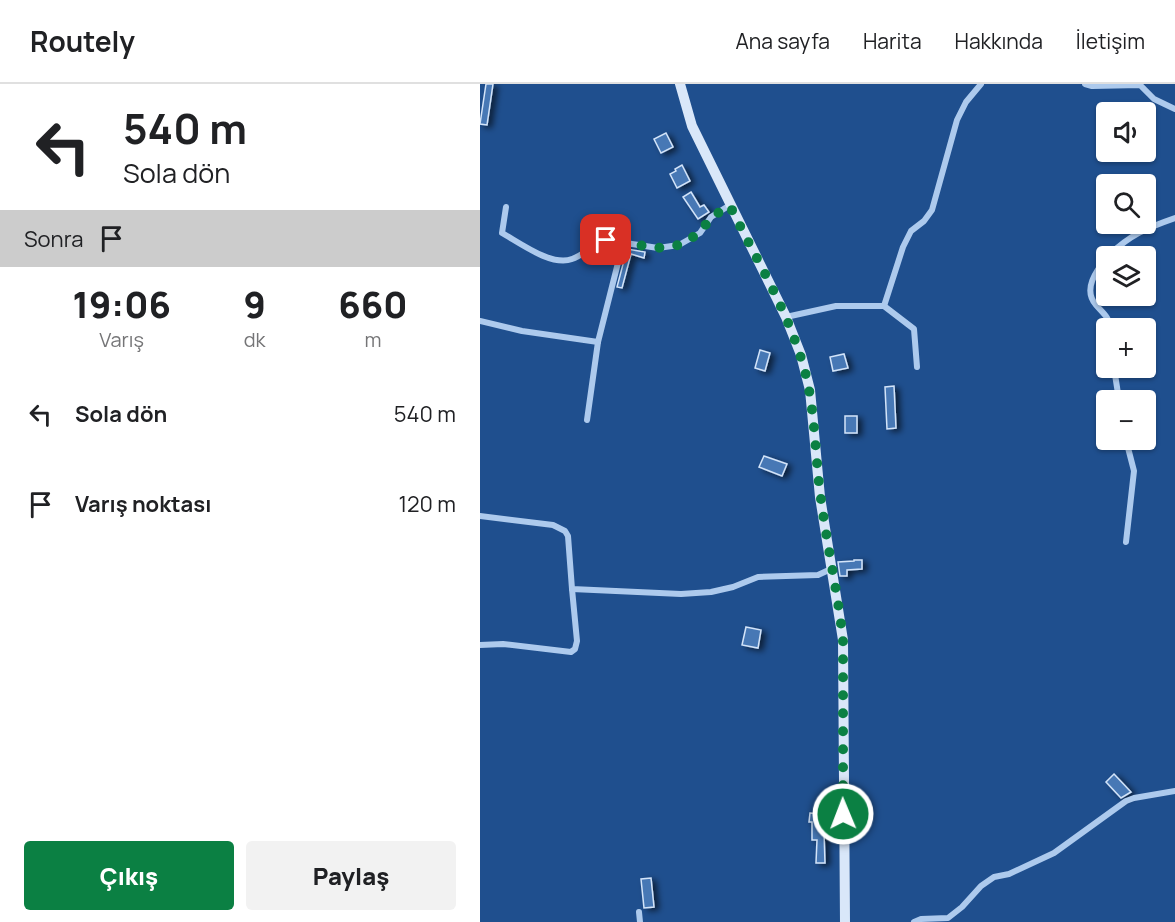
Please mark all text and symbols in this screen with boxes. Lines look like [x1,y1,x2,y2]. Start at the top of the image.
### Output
text: Routely [30,22,135,60]
text: Ana sayfa [736,27,830,55]
text: Harita [863,27,922,55]
text: Hakkında [955,27,1043,55]
text: İletişim [1076,27,1145,55]
text: 540 m [123,99,247,157]
map controls [1096,102,1156,450]
button: sound [1096,102,1156,162]
icon: left [24,108,102,186]
text: Sola dön [123,154,230,191]
button: search [1096,174,1156,234]
pin [580,214,631,265]
icon: arrive [95,222,128,255]
icon: arrive [589,223,622,256]
text: Sonra [24,224,83,254]
button: layers [1096,246,1156,306]
text: 19:06 [73,280,171,329]
text: 9 [243,280,266,329]
text: 660 [338,280,407,329]
button: + [1096,318,1156,378]
text: Varış [99,326,144,353]
text: dk [244,326,265,353]
text: m [364,326,381,353]
button: − [1096,390,1156,450]
icon: left [24,398,57,431]
text: Sola dön [75,399,167,429]
text: 540 m [394,399,456,429]
icon: arrive [24,488,57,521]
text: Varış noktası [75,489,211,519]
text: 120 m [398,489,456,519]
position arrow [811,782,875,846]
button: Çıkış [24,841,234,910]
button: Paylaş [246,841,456,910]

